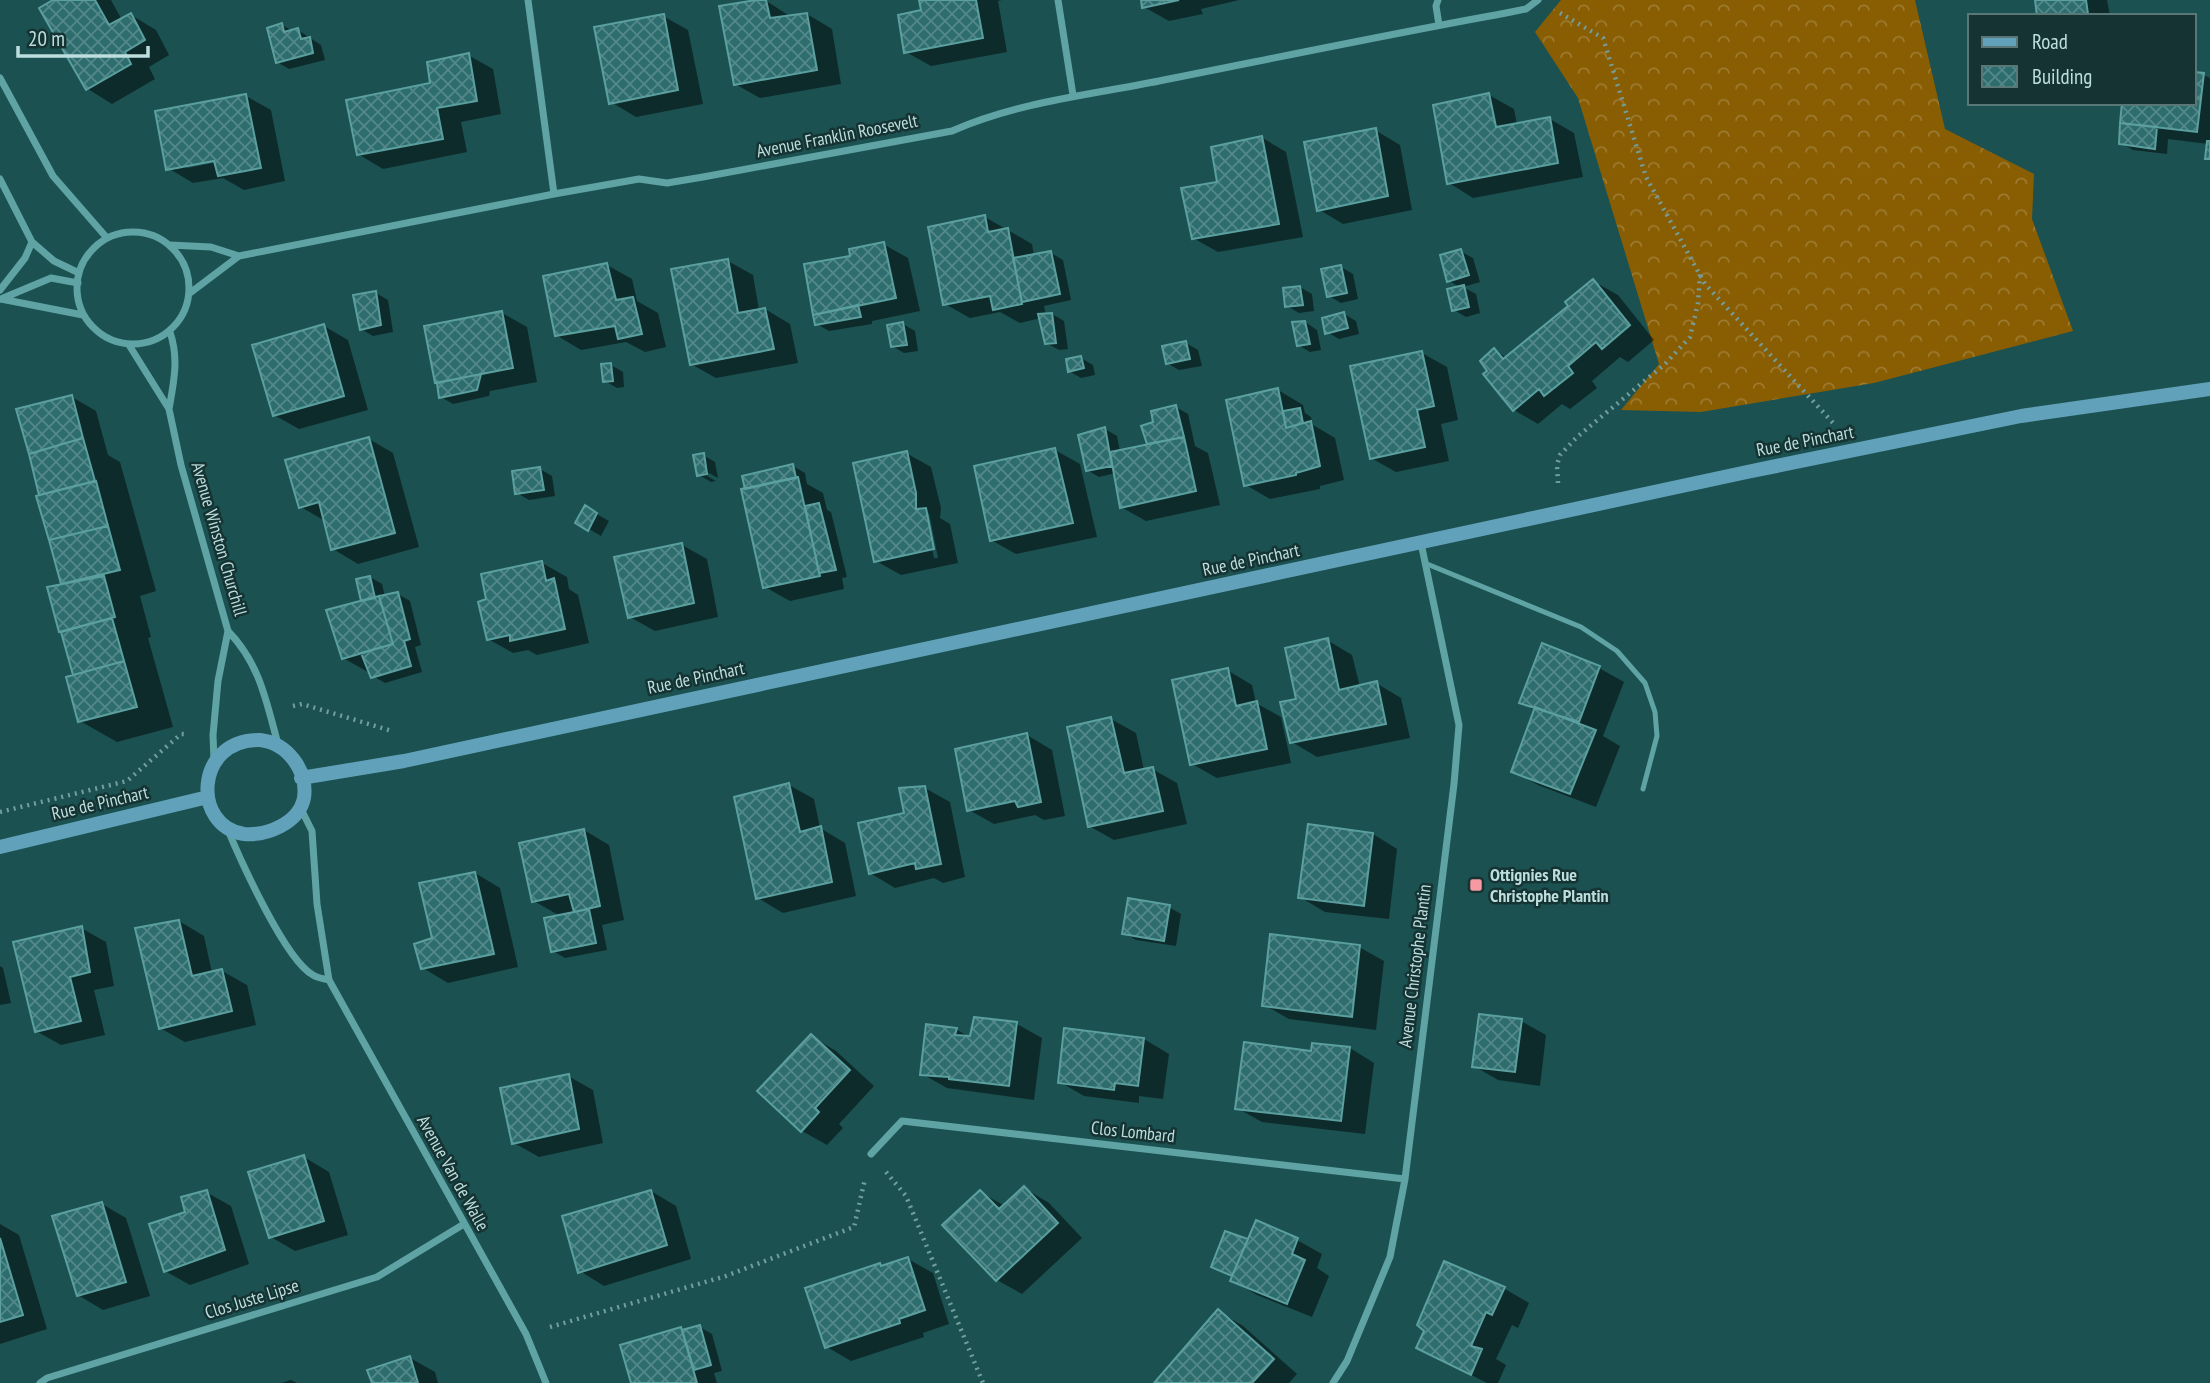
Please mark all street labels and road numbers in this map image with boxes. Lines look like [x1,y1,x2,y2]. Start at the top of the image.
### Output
street label: Avenue Franklin Roosevelt [754,109,920,162]
street label: Rue de Pinchart [1754,420,1855,461]
street label: Avenue Winston Churchill [187,459,253,619]
street label: Rue de Pinchart [1200,538,1302,581]
street label: Rue de Pinchart [645,656,747,699]
street label: Rue de Pinchart [49,780,151,825]
street label: Avenue Christophe Plantin [1393,883,1436,1049]
street label: Avenue Van de Walle [412,1111,495,1235]
street label: Clos Lombard [1090,1116,1176,1147]
street label: Clos Juste Lipse [202,1273,302,1324]

